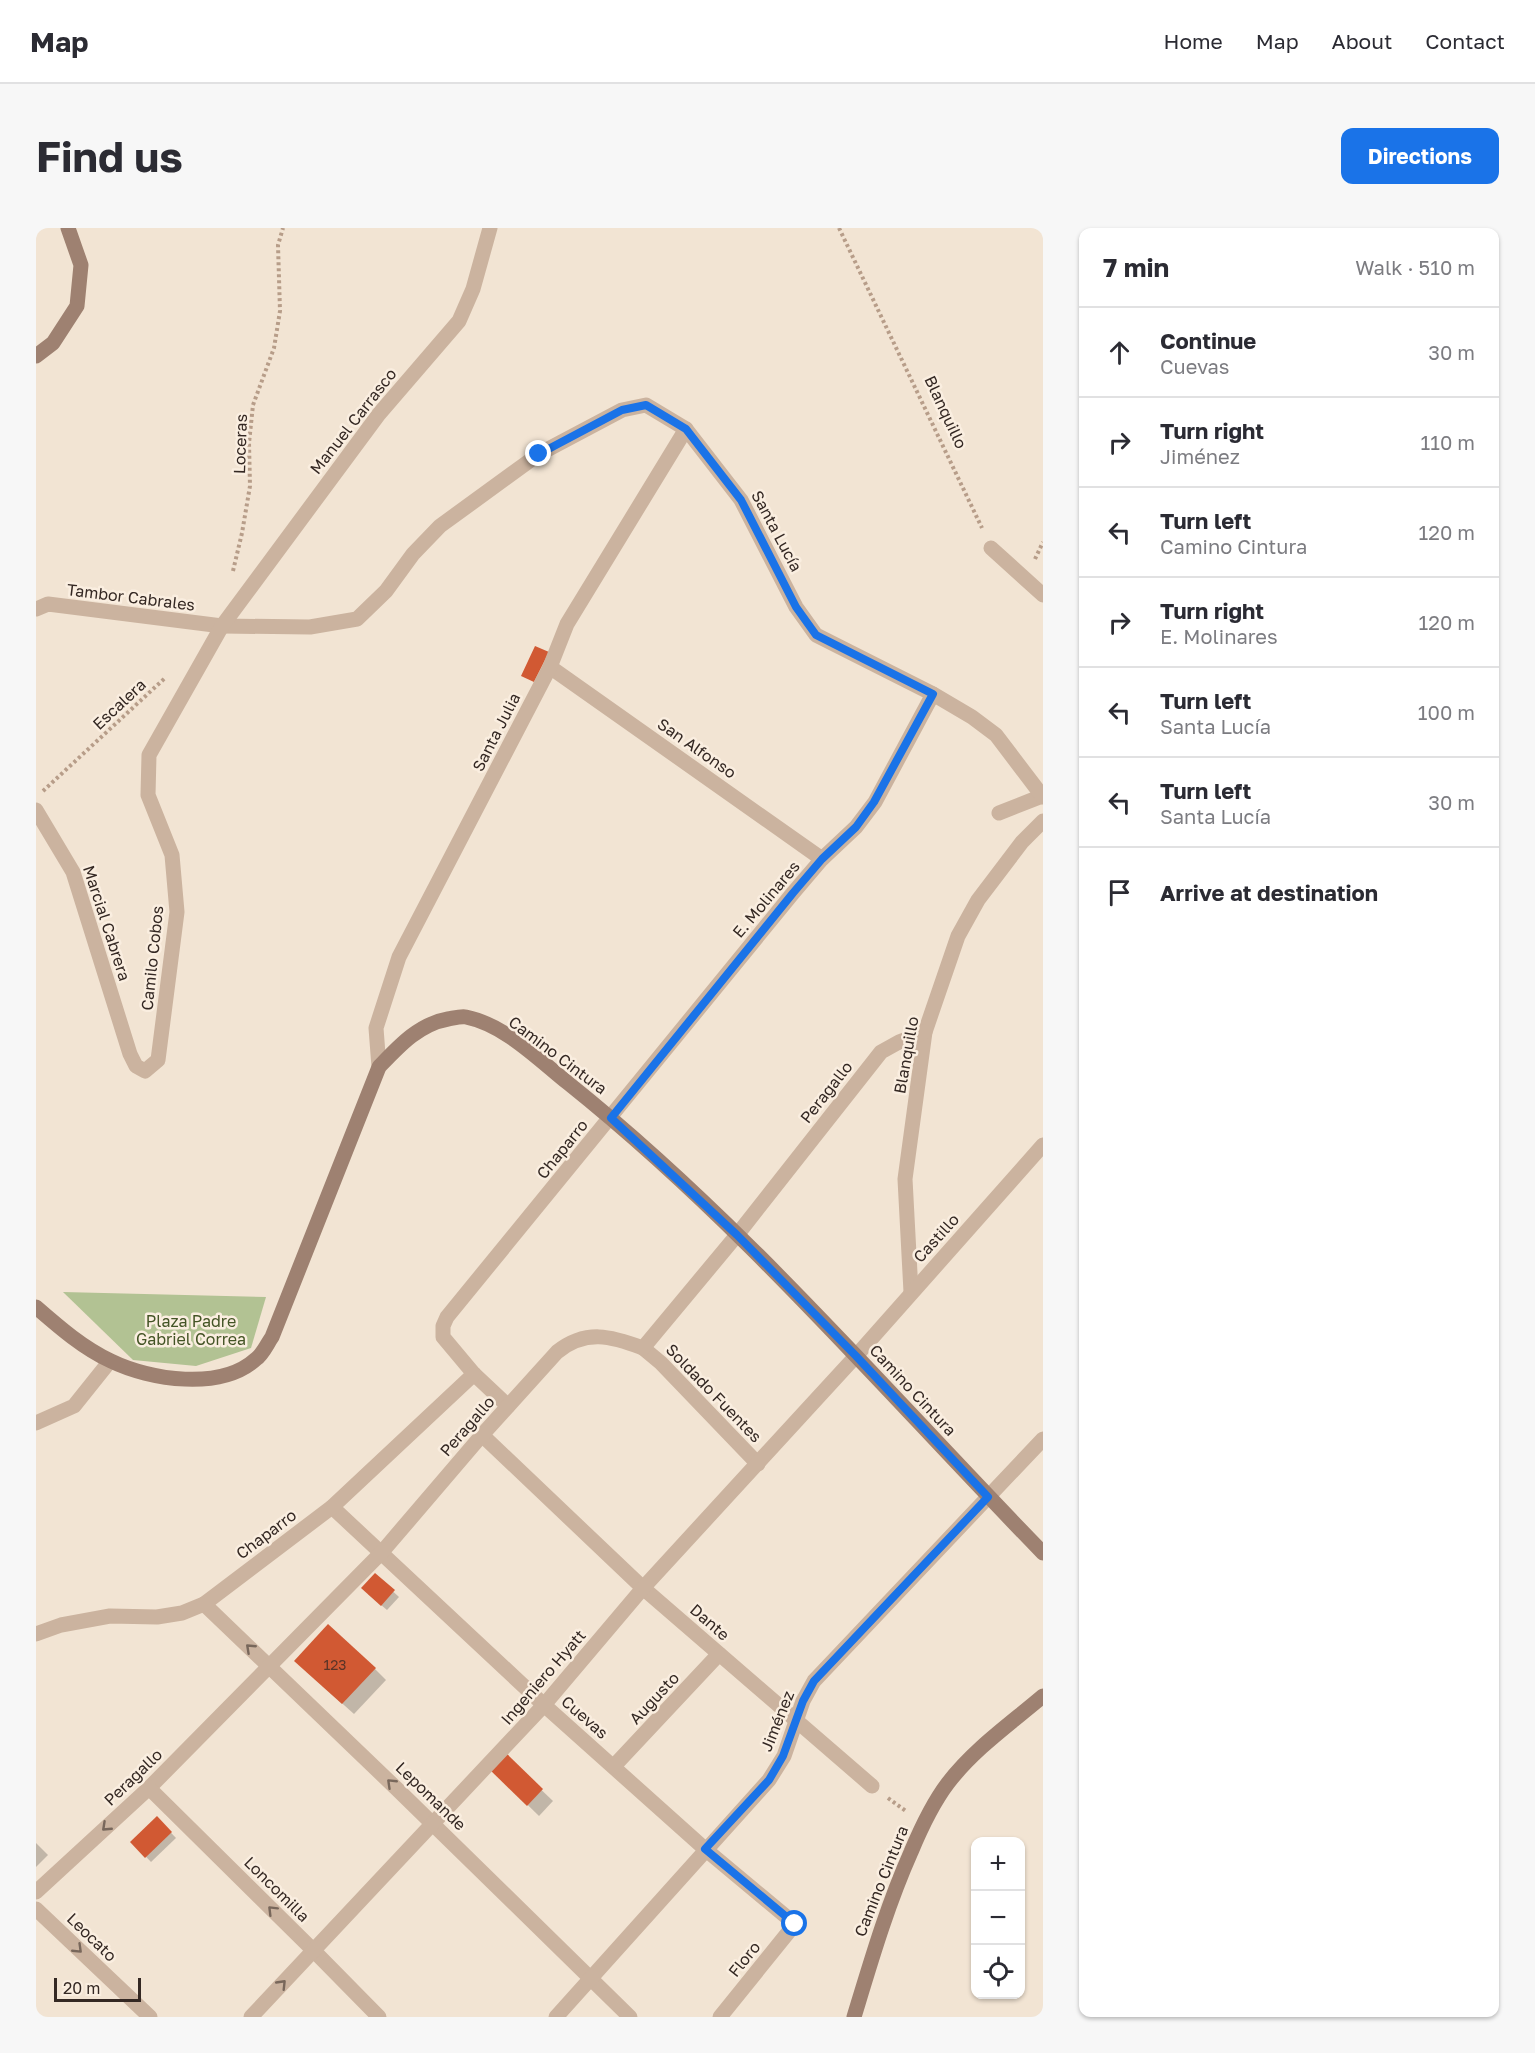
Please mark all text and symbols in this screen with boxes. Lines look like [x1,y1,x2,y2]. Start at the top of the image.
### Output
text: Map [30,25,88,58]
text: Home [1163,28,1223,54]
text: Map [1256,28,1299,54]
text: About [1332,28,1392,54]
text: Contact [1425,28,1505,54]
button: Directions [1341,128,1499,184]
text: Find us [36,131,183,181]
text: 7 min [1103,252,1169,283]
text: Walk · 510 m [1355,255,1475,279]
text: Continue [1160,327,1256,354]
icon: ahead [1103,336,1136,369]
text: 30 m [1428,340,1475,364]
text: Cuevas [1160,354,1229,378]
street label: Manuel Carrasco [305,364,401,478]
street label: Blanquillo [920,372,972,452]
street label: Loceras [229,414,251,474]
text: Turn right [1160,417,1264,444]
icon: right [1103,426,1136,459]
text: 110 m [1421,430,1475,454]
route end [525,440,551,466]
text: Jiménez [1160,444,1240,468]
street label: Santa Lucía [747,487,807,575]
text: Turn left [1160,507,1251,534]
icon: left [1103,516,1136,549]
text: 120 m [1419,520,1475,544]
text: Camino Cintura [1160,534,1307,558]
street label: Tambor Cabrales [66,579,196,615]
text: Turn right [1160,597,1264,624]
icon: right [1103,606,1136,639]
text: 120 m [1419,610,1475,634]
text: E. Molinares [1160,624,1278,648]
street label: Escalera [88,674,150,734]
text: Turn left [1160,687,1251,714]
street label: Santa Julia [468,689,524,775]
icon: left [1103,696,1136,729]
text: 100 m [1418,700,1475,724]
street label: San Alfonso [654,714,740,782]
text: Santa Lucía [1160,714,1271,738]
text: Turn left [1160,777,1251,804]
icon: left [1103,786,1136,819]
text: 30 m [1428,790,1475,814]
text: Santa Lucía [1160,804,1271,828]
street label: E. Molinares [728,857,804,941]
street label: Marcial Cabrera [79,863,135,983]
icon: arrive [1103,876,1136,909]
text: Arrive at destination [1160,879,1378,906]
street label: Camilo Cobos [137,905,167,1011]
street label: Camino Cintura [505,1012,611,1098]
street label: Blanquillo [889,1015,923,1095]
street label: Peragallo [796,1057,856,1127]
street label: Chaparro [532,1115,592,1183]
street label: Castillo [909,1209,963,1267]
park label: Plaza Padre Gabriel Correa [136,1311,246,1349]
street label: Soldado Fuentes [662,1339,766,1447]
street label: Camino Cintura [865,1340,961,1440]
street label: Peragallo [435,1392,499,1460]
street label: Chaparro [232,1505,300,1563]
street label: Dante [686,1599,734,1645]
street label: Ingeniero Hyatt [496,1625,590,1729]
one-way arrow [247,1644,258,1655]
house number: 123 [323,1656,347,1673]
street label: Augusto [625,1668,683,1728]
street label: Jiménez [756,1688,798,1754]
street label: Cuevas [557,1691,613,1743]
street label: Peragallo [100,1744,166,1810]
street label: Lepomande [392,1758,470,1834]
one-way arrow [387,1779,398,1790]
one-way arrow [103,1820,114,1831]
street label: Camino Cintura [850,1823,912,1939]
map controls [971,1837,1025,1999]
button: + [971,1837,1025,1891]
street label: Loncomilla [240,1852,314,1926]
button: − [971,1891,1025,1945]
one-way arrow [269,1906,280,1917]
street label: Leocato [63,1908,121,1966]
route start [781,1910,807,1936]
street label: Floro [724,1937,764,1981]
one-way arrow [72,1942,82,1953]
button: locate [971,1945,1025,1999]
scale bar [54,1975,141,2002]
text: 20 m [63,1978,100,1998]
one-way arrow [275,1980,286,1991]

